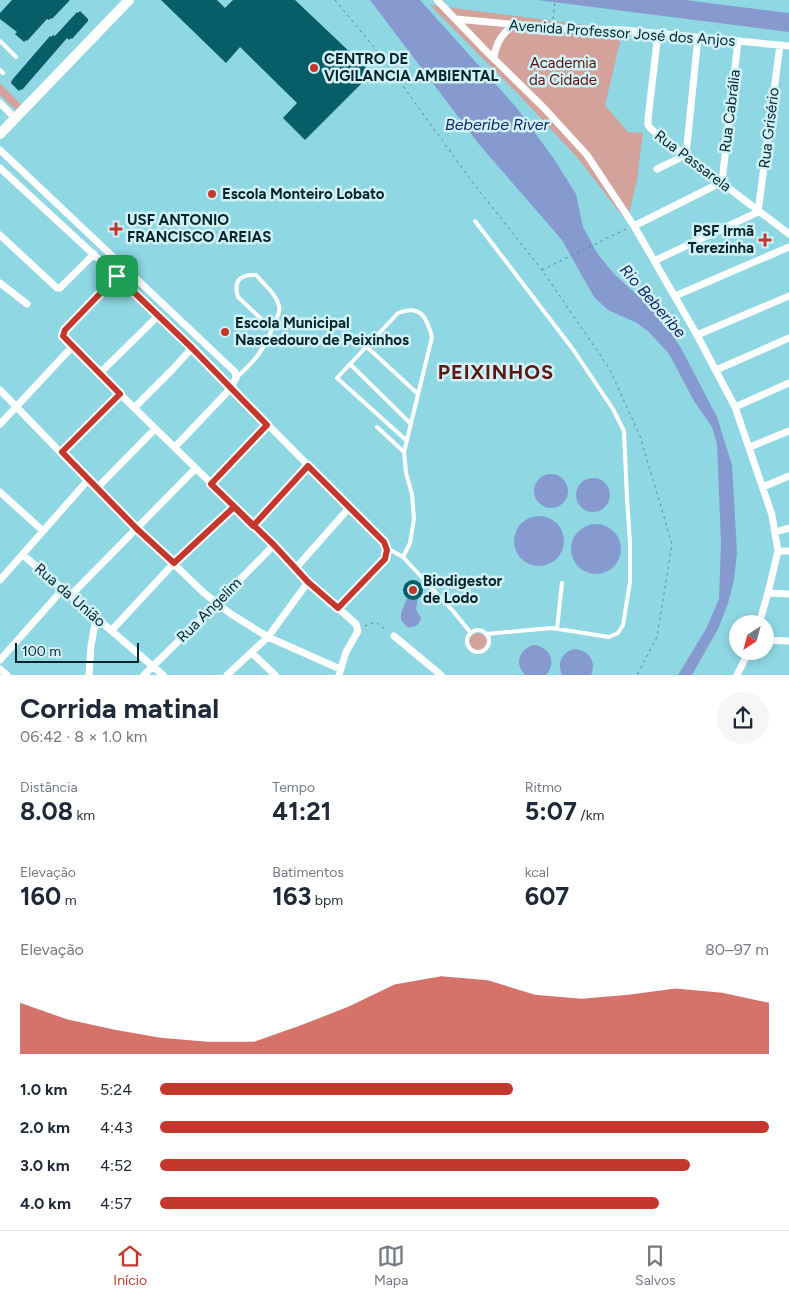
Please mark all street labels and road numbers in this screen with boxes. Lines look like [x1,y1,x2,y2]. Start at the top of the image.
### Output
street label: Avenida Professor José dos Anjos [508,16,736,50]
street label: Rua Cabrália [716,68,744,154]
street label: Rua Grisério [755,86,783,170]
street label: Rua Passarela [651,126,735,196]
street label: Rua da União [31,559,109,631]
street label: Rua Angelim [173,574,245,646]

